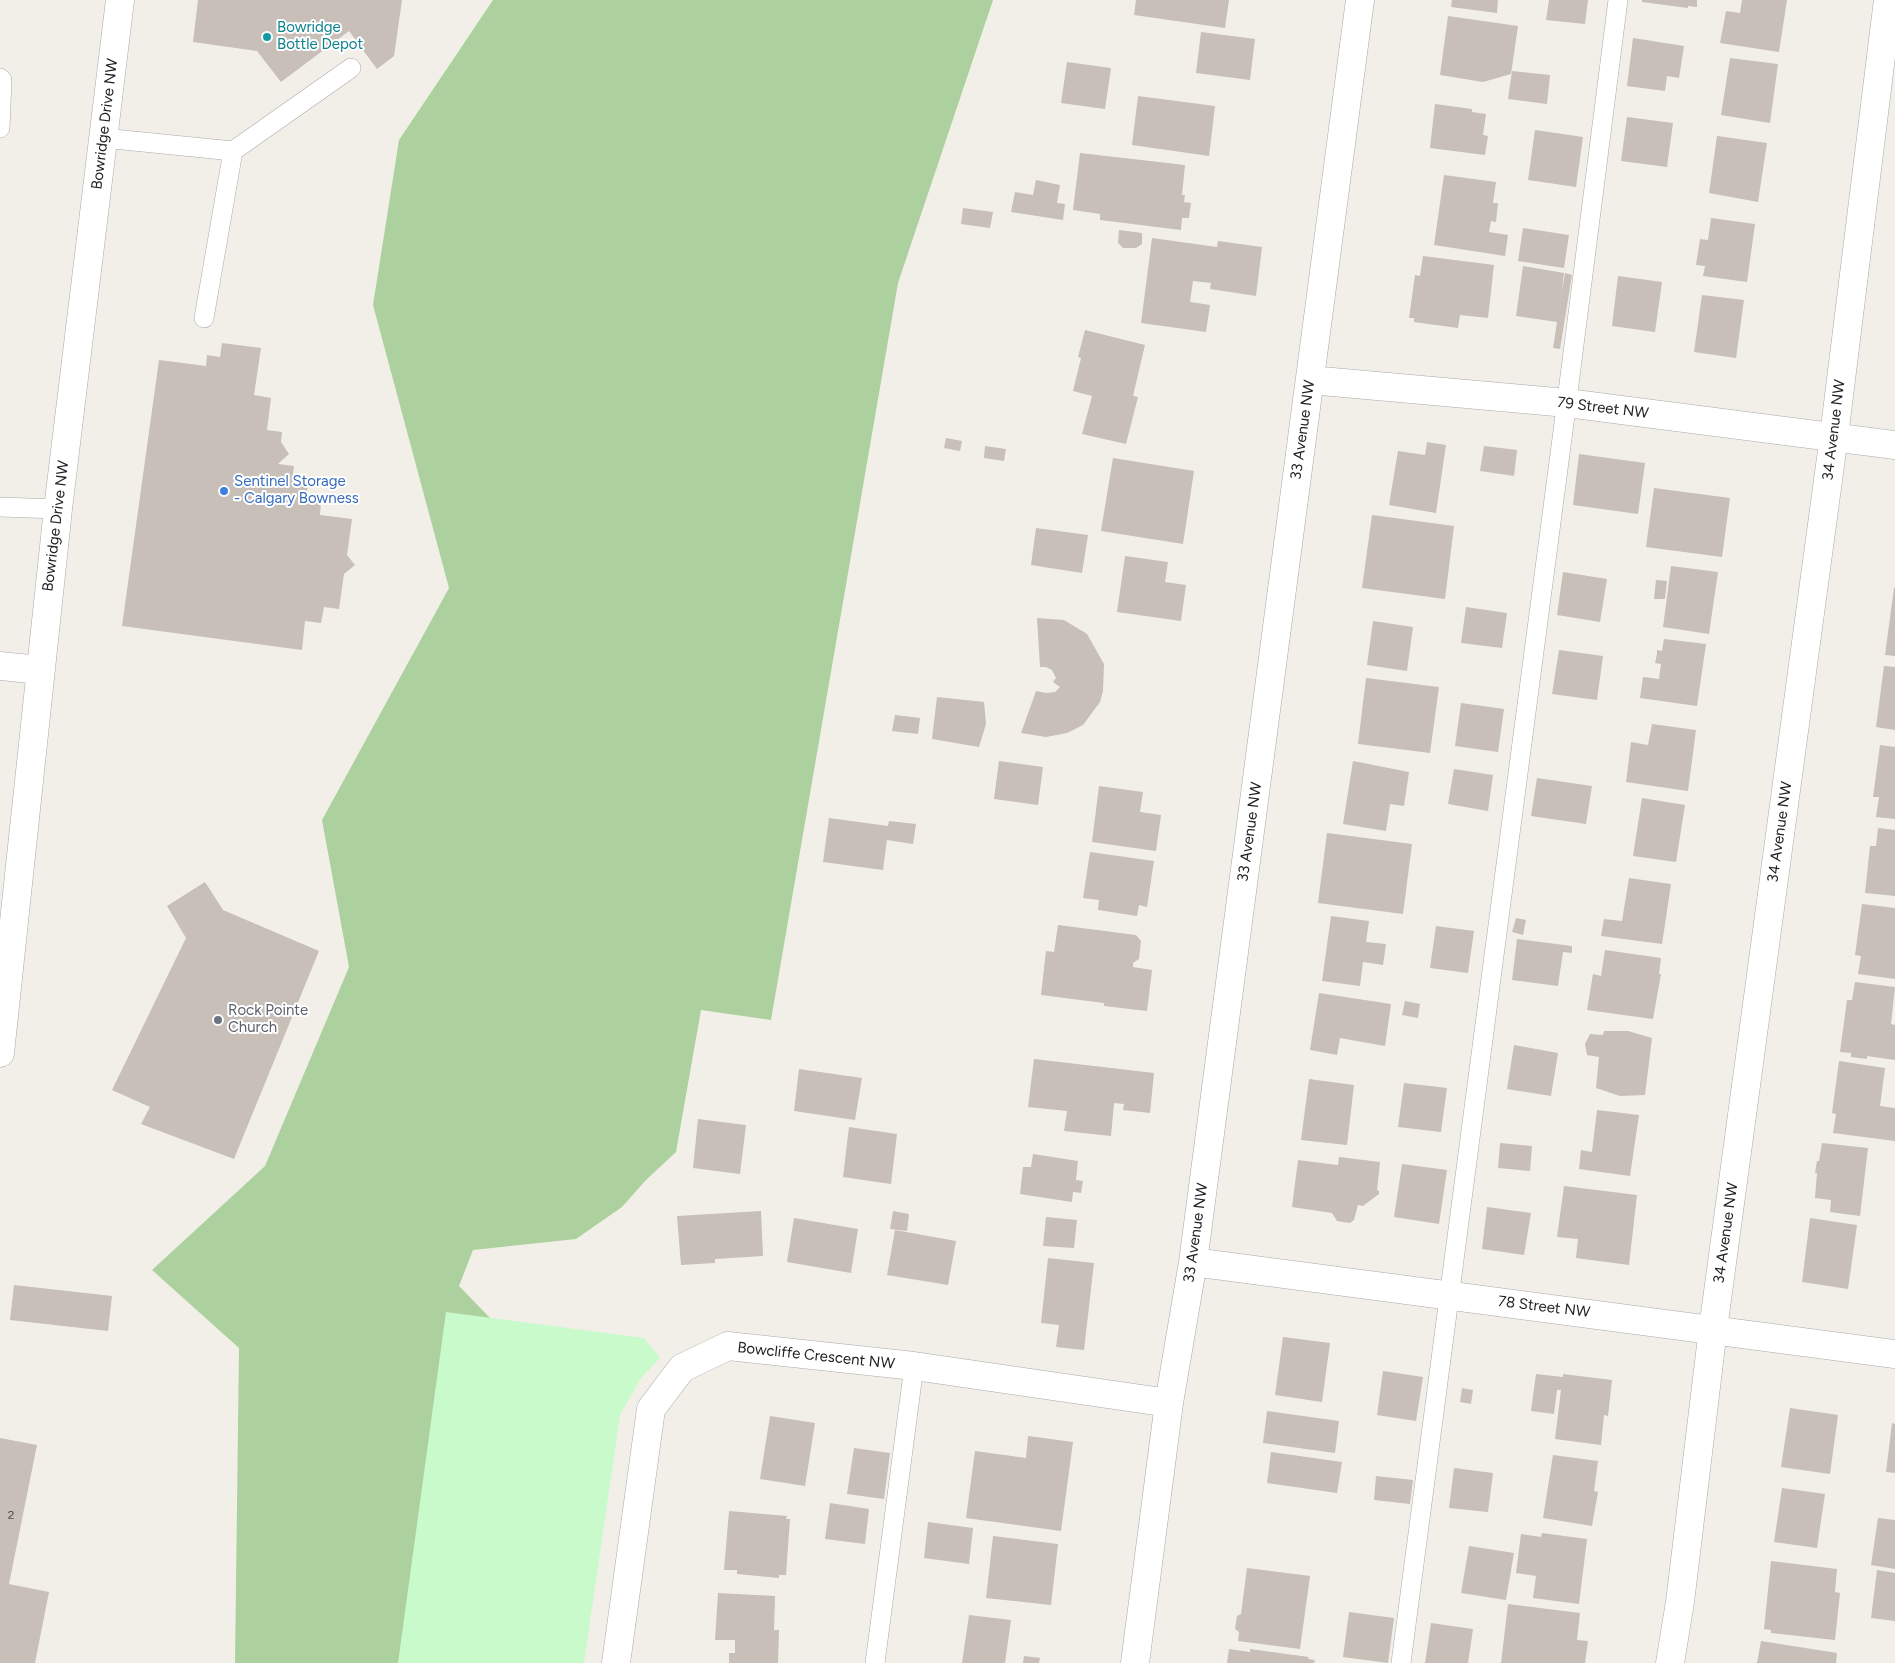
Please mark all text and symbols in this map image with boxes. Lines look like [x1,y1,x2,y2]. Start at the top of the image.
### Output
place label: Bowridge Bottle Depot [277,19,363,54]
marker: Bowridge Bottle Depot [261,31,273,43]
street label: Bowridge Drive NW [88,57,122,191]
street label: 34 Avenue NW [1819,378,1849,482]
street label: 33 Avenue NW [1287,379,1319,481]
street label: 79 Street NW [1556,393,1650,423]
street label: Bowridge Drive NW [39,459,73,593]
place label: Sentinel Storage - Calgary Bowness [234,473,359,508]
marker: Sentinel Storage - Calgary Bowness [218,485,230,497]
street label: 34 Avenue NW [1764,780,1796,884]
street label: 33 Avenue NW [1234,781,1266,883]
place label: Rock Pointe Church [228,1002,308,1037]
marker: Rock Pointe Church [212,1014,224,1026]
street label: 34 Avenue NW [1710,1181,1742,1285]
street label: 33 Avenue NW [1180,1182,1212,1284]
street label: 78 Street NW [1497,1292,1591,1322]
street label: Bowcliffe Crescent NW [736,1339,896,1373]
house number: 2 [8,1508,14,1522]

